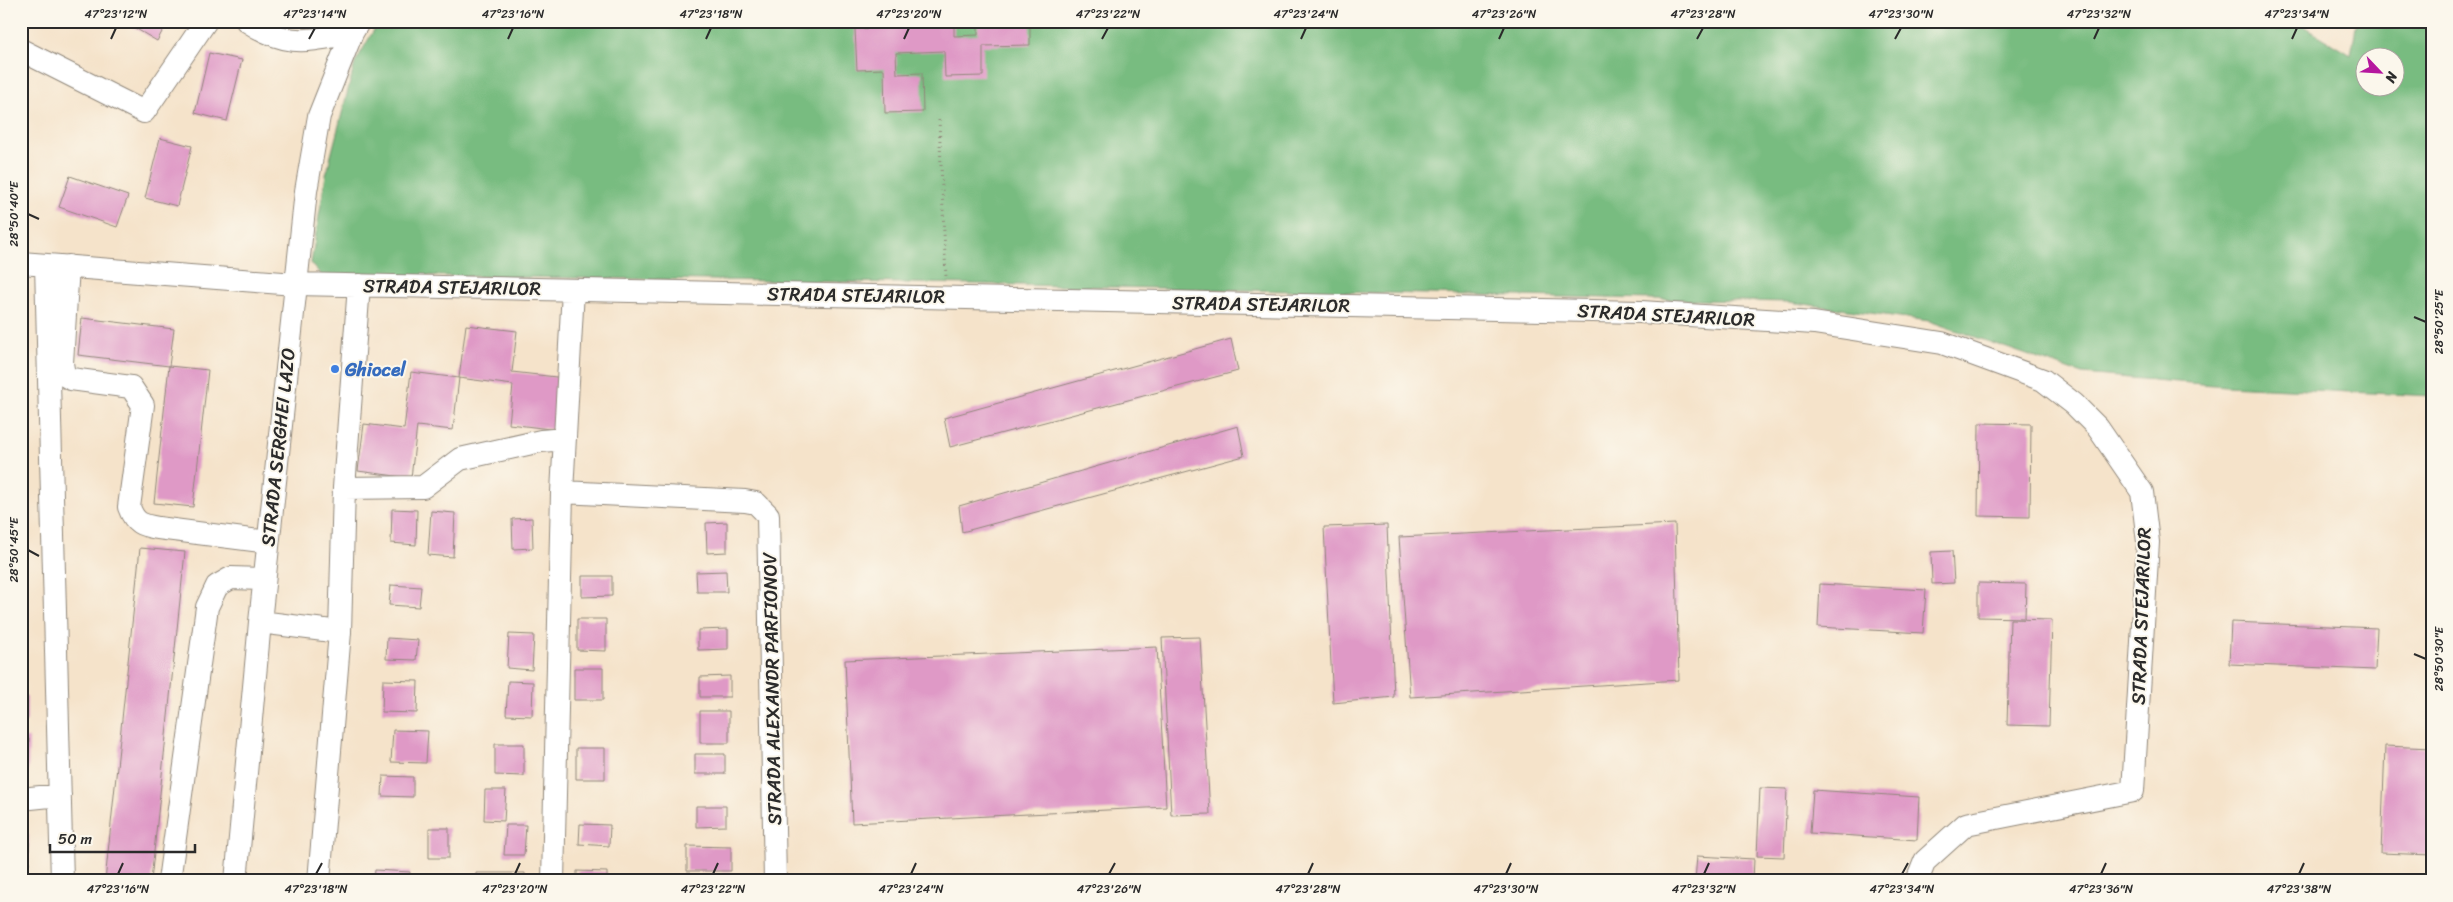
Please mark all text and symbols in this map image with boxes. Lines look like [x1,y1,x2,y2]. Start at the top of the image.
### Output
text: 47°23'12"N [85,3,148,25]
text: 47°23'14"N [283,3,347,25]
text: 47°23'16"N [482,3,545,25]
text: 47°23'18"N [679,3,743,25]
text: 47°23'20"N [876,3,942,25]
text: 47°23'22"N [1076,3,1141,25]
text: 47°23'24"N [1273,3,1339,25]
text: 47°23'26"N [1472,3,1537,25]
text: 47°23'28"N [1671,3,1736,25]
text: 47°23'30"N [1869,3,1934,25]
text: 47°23'32"N [2067,3,2132,25]
text: 47°23'34"N [2265,3,2330,25]
north arrow [2356,48,2406,98]
text: N [2378,67,2405,87]
text: 28°50'40"E [3,180,25,247]
street label: STRADA STEJARILOR [363,269,542,305]
street label: STRADA STEJARILOR [767,277,946,313]
street label: STRADA STEJARILOR [1172,286,1351,322]
text: 28°50'25"E [2428,288,2450,354]
street label: STRADA STEJARILOR [1576,294,1756,336]
street label: STRADA SERGHEI LAZO [251,346,305,548]
place label: Ghiocel [344,353,406,386]
marker: Ghiocel [329,363,341,375]
text: 28°50'45"E [3,516,25,583]
street label: STRADA STEJARILOR [2121,526,2161,705]
street label: STRADA ALEXANDR PARFIONOV [753,552,791,826]
text: 28°50'30"E [2428,625,2450,691]
scale bar [50,822,195,854]
text: 50 m [58,826,93,852]
text: 47°23'16"N [87,878,150,900]
text: 47°23'18"N [284,878,348,900]
text: 47°23'20"N [482,878,548,900]
text: 47°23'22"N [681,878,746,900]
text: 47°23'24"N [878,878,944,900]
text: 47°23'26"N [1077,878,1142,900]
text: 47°23'28"N [1276,878,1341,900]
text: 47°23'30"N [1474,878,1539,900]
text: 47°23'32"N [1672,878,1737,900]
text: 47°23'34"N [1870,878,1935,900]
text: 47°23'36"N [2069,878,2134,900]
text: 47°23'38"N [2267,878,2332,900]

